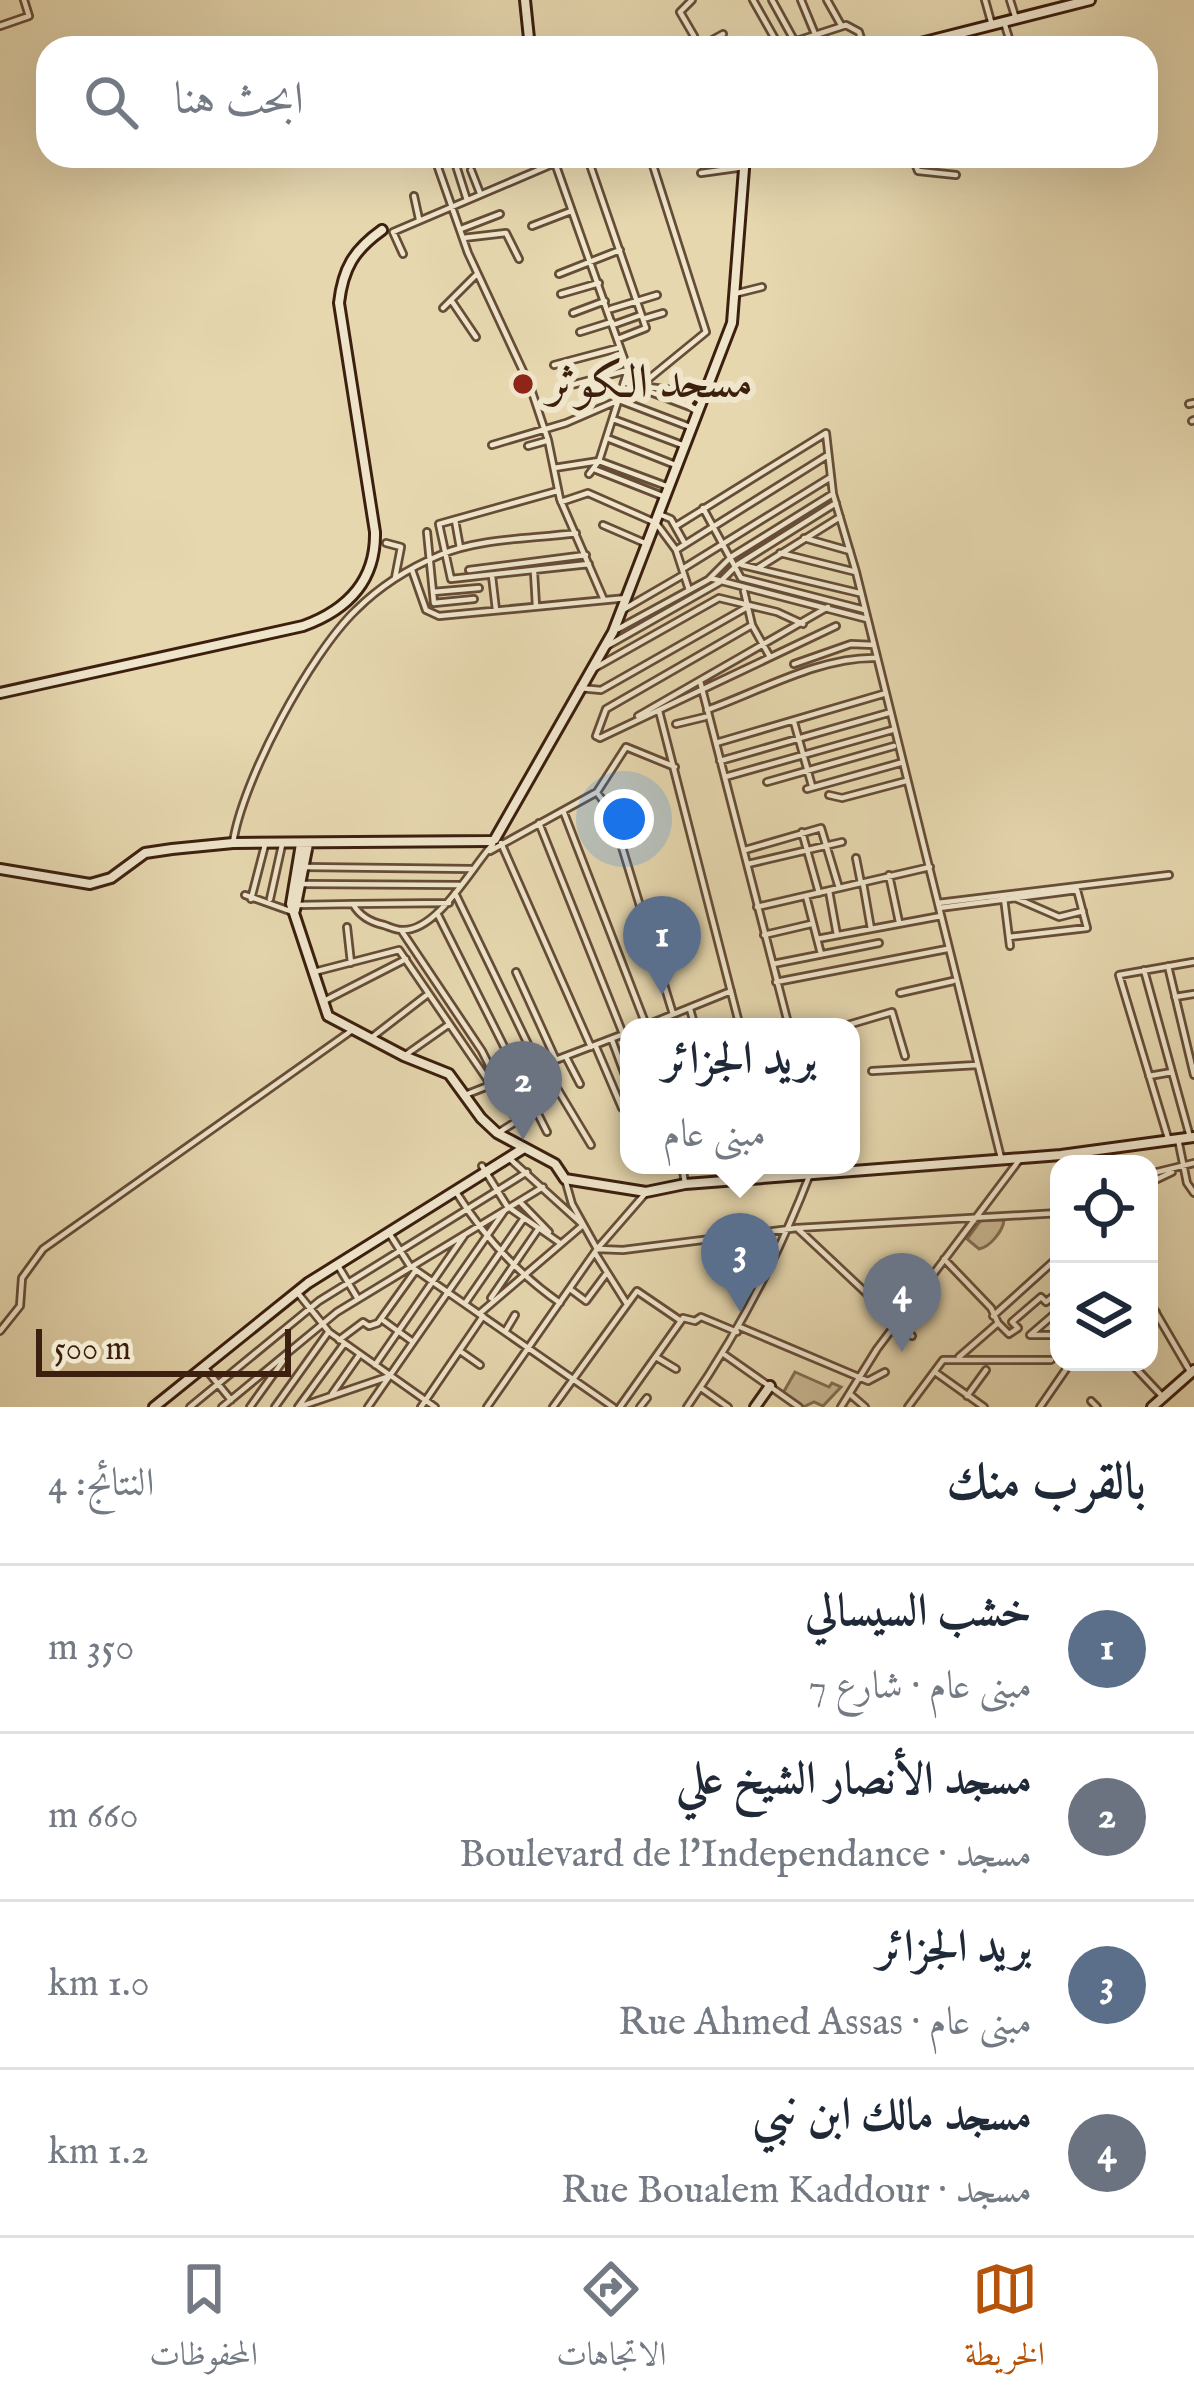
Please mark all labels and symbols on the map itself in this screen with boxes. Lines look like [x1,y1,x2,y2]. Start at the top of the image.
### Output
place label: مسجد الكوثر [542,354,753,414]
marker: مسجد الكوثر [510,371,536,397]
your location [594,789,654,849]
pin: 1 [623,896,701,995]
pin: 2 [484,1041,562,1140]
pin: 3 [701,1213,779,1312]
pin: 4 [863,1253,941,1352]
scale bar [36,1323,291,1376]

